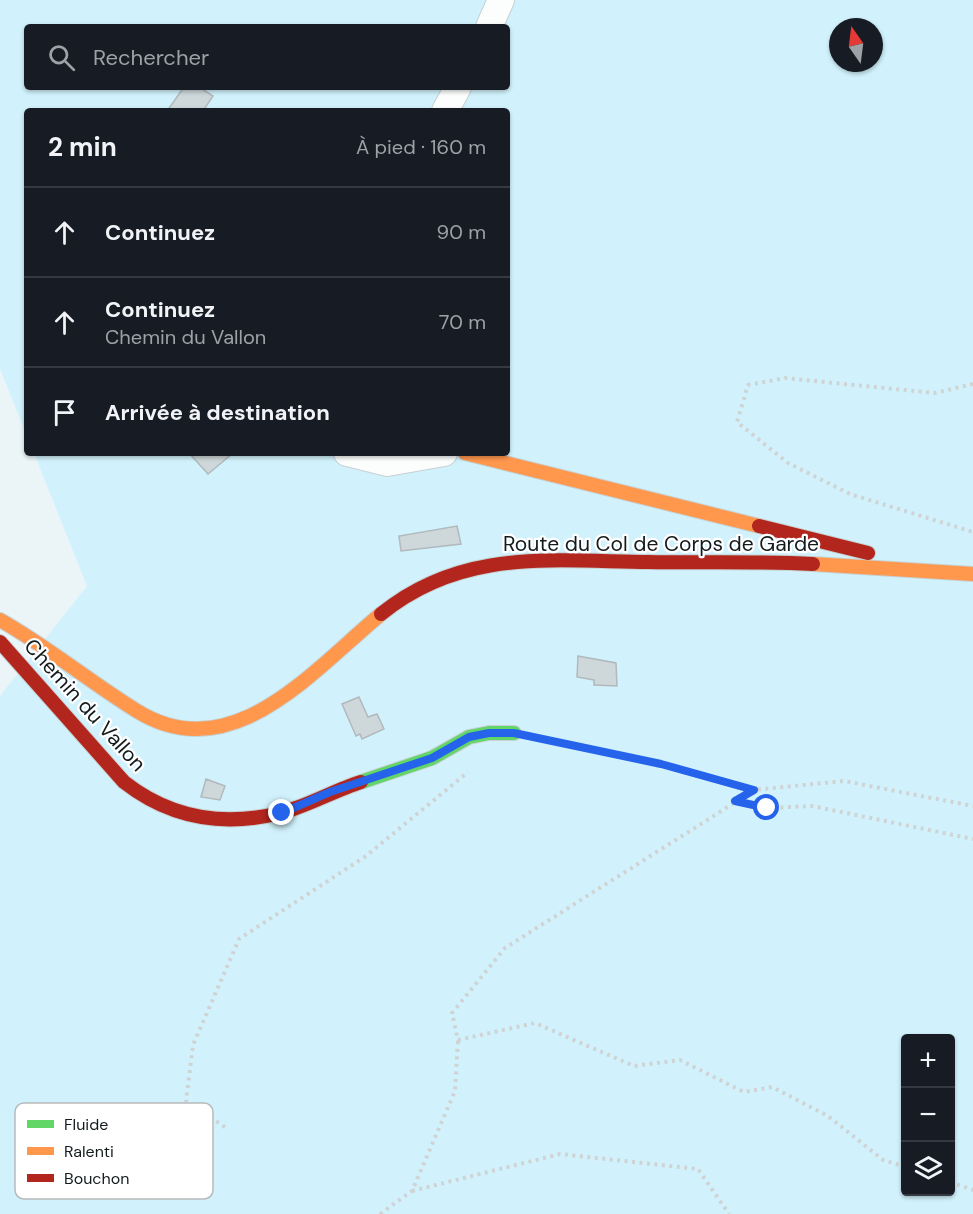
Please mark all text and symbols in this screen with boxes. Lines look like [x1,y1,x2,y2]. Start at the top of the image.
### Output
north arrow [829,18,883,72]
search box [24,24,510,90]
icon: search [45,41,78,74]
text: Rechercher [93,43,209,72]
text: 2 min [48,130,117,164]
text: À pied · 160 m [356,134,486,160]
icon: ahead [48,216,81,249]
text: Continuez [105,218,215,247]
text: 90 m [437,219,486,245]
text: Continuez [105,295,215,324]
icon: ahead [48,306,81,339]
text: 70 m [439,309,486,335]
text: Chemin du Vallon [105,324,266,350]
icon: arrive [48,396,81,429]
text: Arrivée à destination [105,398,330,427]
street label: Route du Col de Corps de Garde [503,530,819,558]
street label: Chemin du Vallon [18,633,152,777]
route start [753,794,779,820]
route end [268,799,294,825]
map controls [901,1034,955,1196]
button: + [901,1034,955,1088]
button: − [901,1088,955,1142]
legend [15,1103,213,1199]
text: Fluide [64,1114,108,1135]
text: Ralenti [64,1141,114,1162]
button: layers [901,1142,955,1196]
text: Bouchon [64,1168,129,1189]

